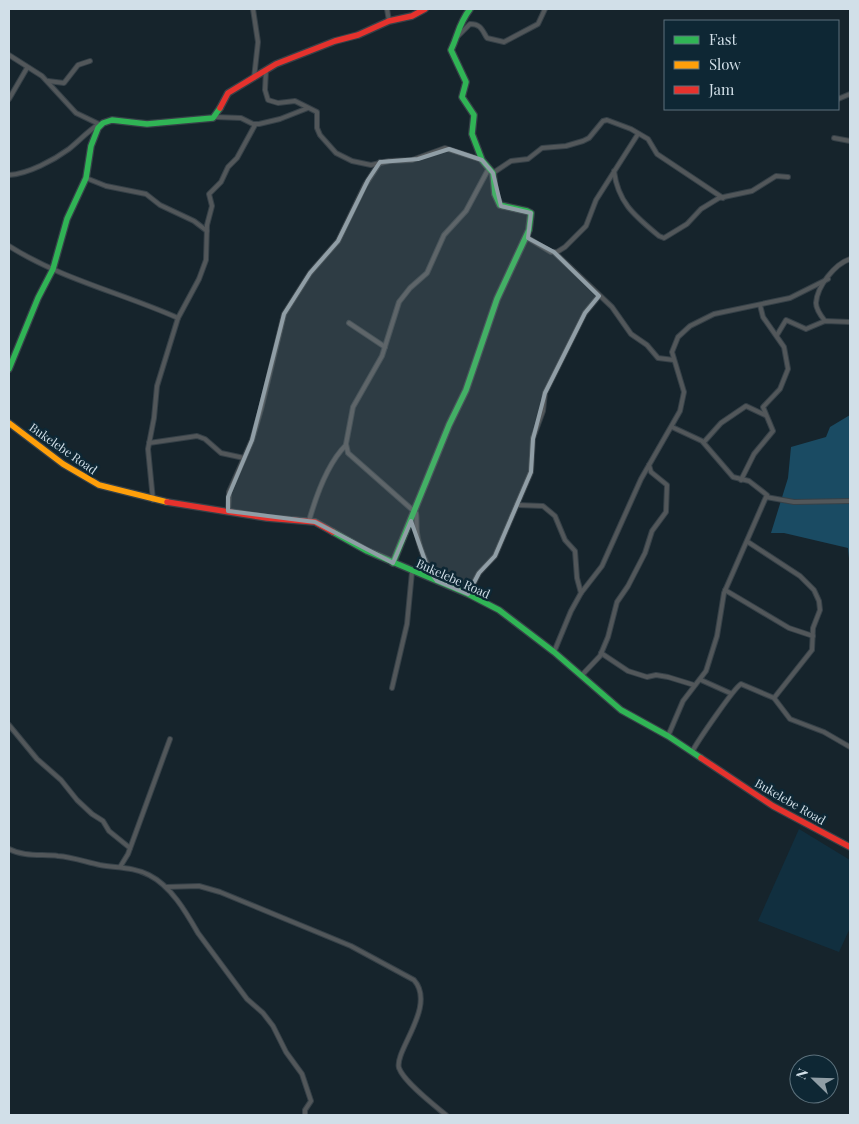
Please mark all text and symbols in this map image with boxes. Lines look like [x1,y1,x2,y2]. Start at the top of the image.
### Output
legend [664,20,839,110]
text: Fast [709,29,738,49]
text: Slow [709,54,741,74]
text: Jam [708,79,735,99]
street label: Bukelebe Road [27,419,101,477]
street label: Bukelebe Road [414,555,493,602]
street label: Bukelebe Road [752,774,829,828]
north arrow [789,1054,839,1104]
text: N [791,1065,812,1082]

